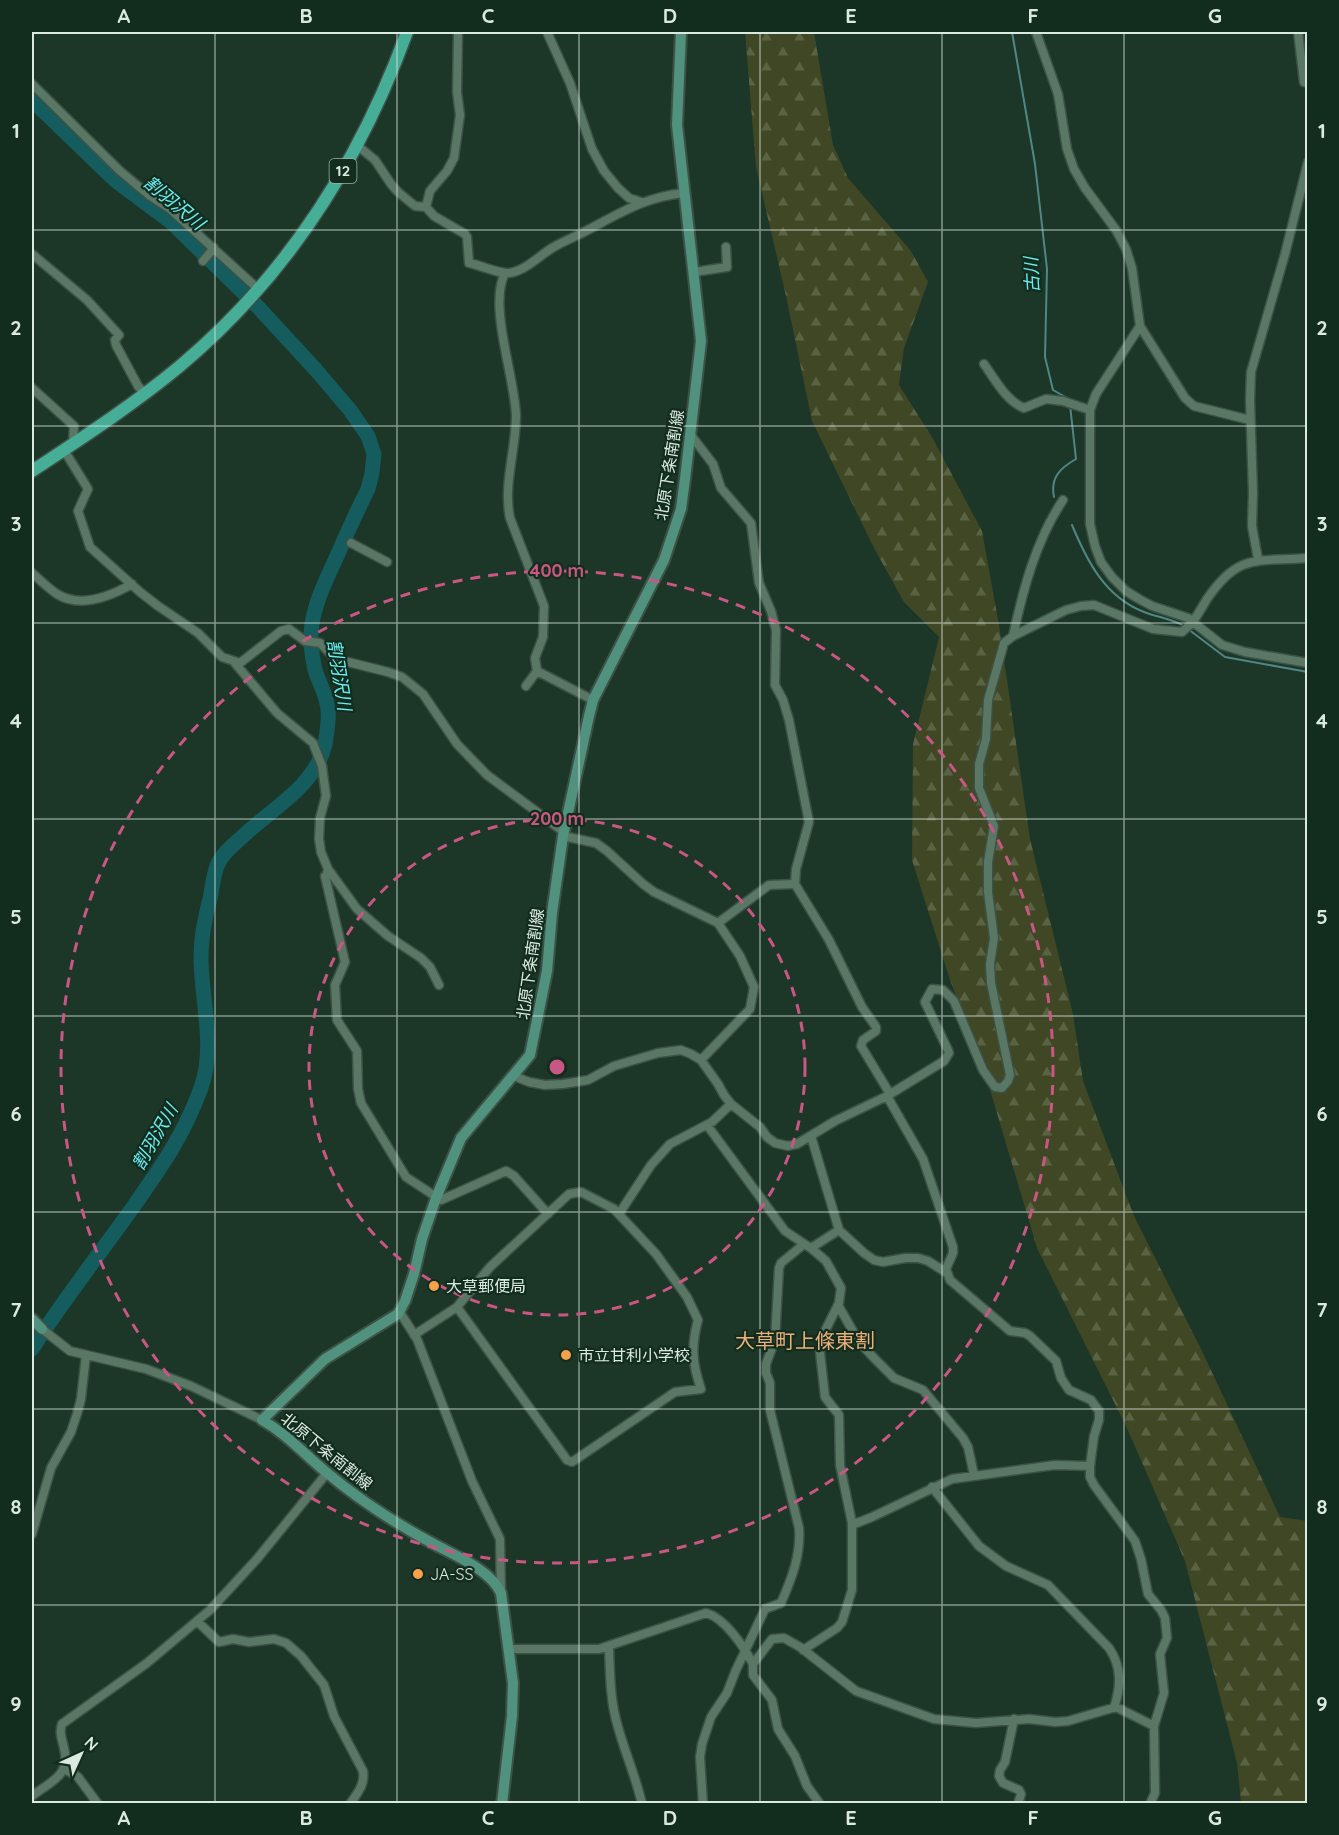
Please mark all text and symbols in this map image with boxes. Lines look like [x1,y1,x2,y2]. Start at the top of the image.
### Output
text: A [118,3,131,28]
text: B [299,3,313,28]
text: C [482,3,495,28]
text: D [663,3,677,28]
text: E [845,3,857,28]
text: F [1027,3,1039,28]
text: G [1208,3,1222,28]
text: 1 [12,118,20,143]
text: 1 [1318,118,1326,143]
road number: 12 [330,159,356,183]
water label: 割羽沢川 [139,171,211,236]
water label: 古川 [1019,254,1044,294]
text: 2 [10,315,22,340]
text: 2 [1316,315,1328,340]
street label: 北原下条南割線 [650,408,688,522]
text: 3 [11,511,21,536]
text: 3 [1317,511,1327,536]
text: 400 m [530,559,584,582]
water label: 割羽沢川 [323,638,357,714]
text: 4 [10,708,22,733]
text: 4 [1316,708,1328,733]
text: 200 m [530,807,584,830]
text: 5 [10,904,22,929]
text: 5 [1316,904,1328,929]
street label: 北原下条南割線 [512,907,548,1021]
centre of rings [547,1057,567,1077]
water label: 割羽沢川 [127,1098,184,1174]
text: 6 [10,1101,22,1126]
text: 6 [1316,1101,1328,1126]
place label: 大草郵便局 [446,1276,526,1296]
marker: 大草郵便局 [427,1279,441,1293]
text: 7 [11,1297,22,1322]
text: 7 [1317,1297,1328,1322]
district label: 大草町上條東割 [735,1328,875,1353]
place label: 市立甘利小学校 [578,1345,690,1365]
marker: 市立甘利小学校 [559,1348,573,1362]
street label: 北原下条南割線 [277,1408,377,1494]
text: 8 [11,1494,22,1519]
text: 8 [1317,1494,1328,1519]
place label: JA-SS [430,1564,474,1584]
marker: JA-SS [411,1567,425,1581]
text: 9 [10,1691,22,1716]
text: 9 [1316,1691,1328,1716]
north arrow [51,1724,111,1784]
text: N [80,1732,103,1755]
text: A [118,1805,131,1830]
text: B [299,1805,313,1830]
text: C [482,1805,495,1830]
text: D [663,1805,677,1830]
text: E [845,1805,857,1830]
text: F [1027,1805,1039,1830]
text: G [1208,1805,1222,1830]

